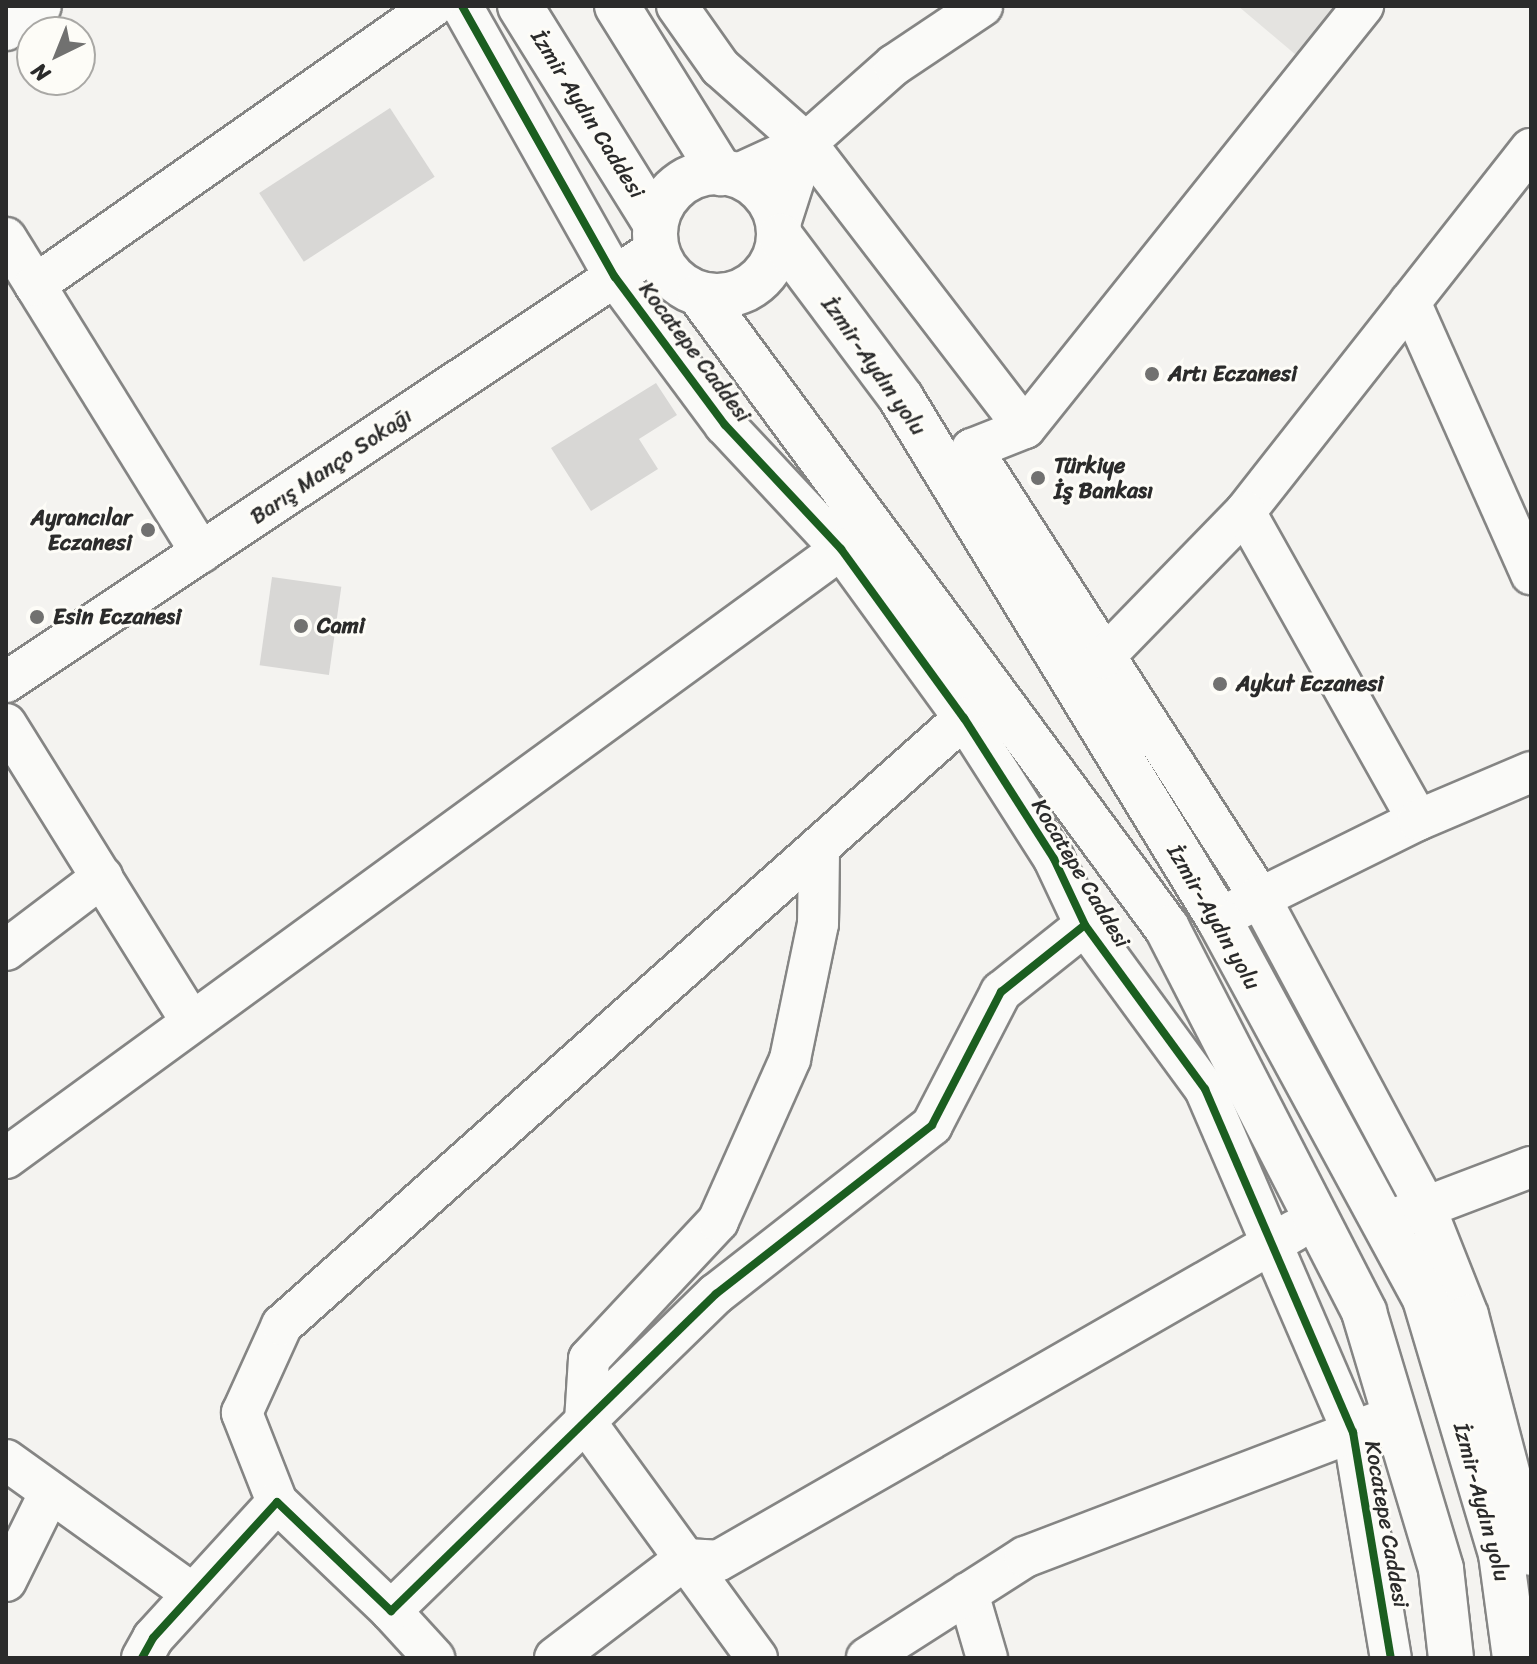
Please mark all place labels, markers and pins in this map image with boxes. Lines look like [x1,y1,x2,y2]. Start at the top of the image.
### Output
place label: Artı Eczanesi [1168,361,1297,387]
marker: Artı Eczanesi [1143,365,1161,383]
place label: Türkiye İş Bankası [1054,452,1153,504]
marker: Türkiye İş Bankası [1029,469,1047,487]
place label: Ayrancılar Eczanesi [31,504,132,556]
marker: Ayrancılar Eczanesi [139,521,157,539]
place label: Esin Eczanesi [53,604,183,630]
marker: Esin Eczanesi [28,608,46,626]
place label: Cami [317,613,365,639]
marker: Cami [292,617,310,635]
place label: Aykut Eczanesi [1236,671,1384,697]
marker: Aykut Eczanesi [1211,675,1229,693]

